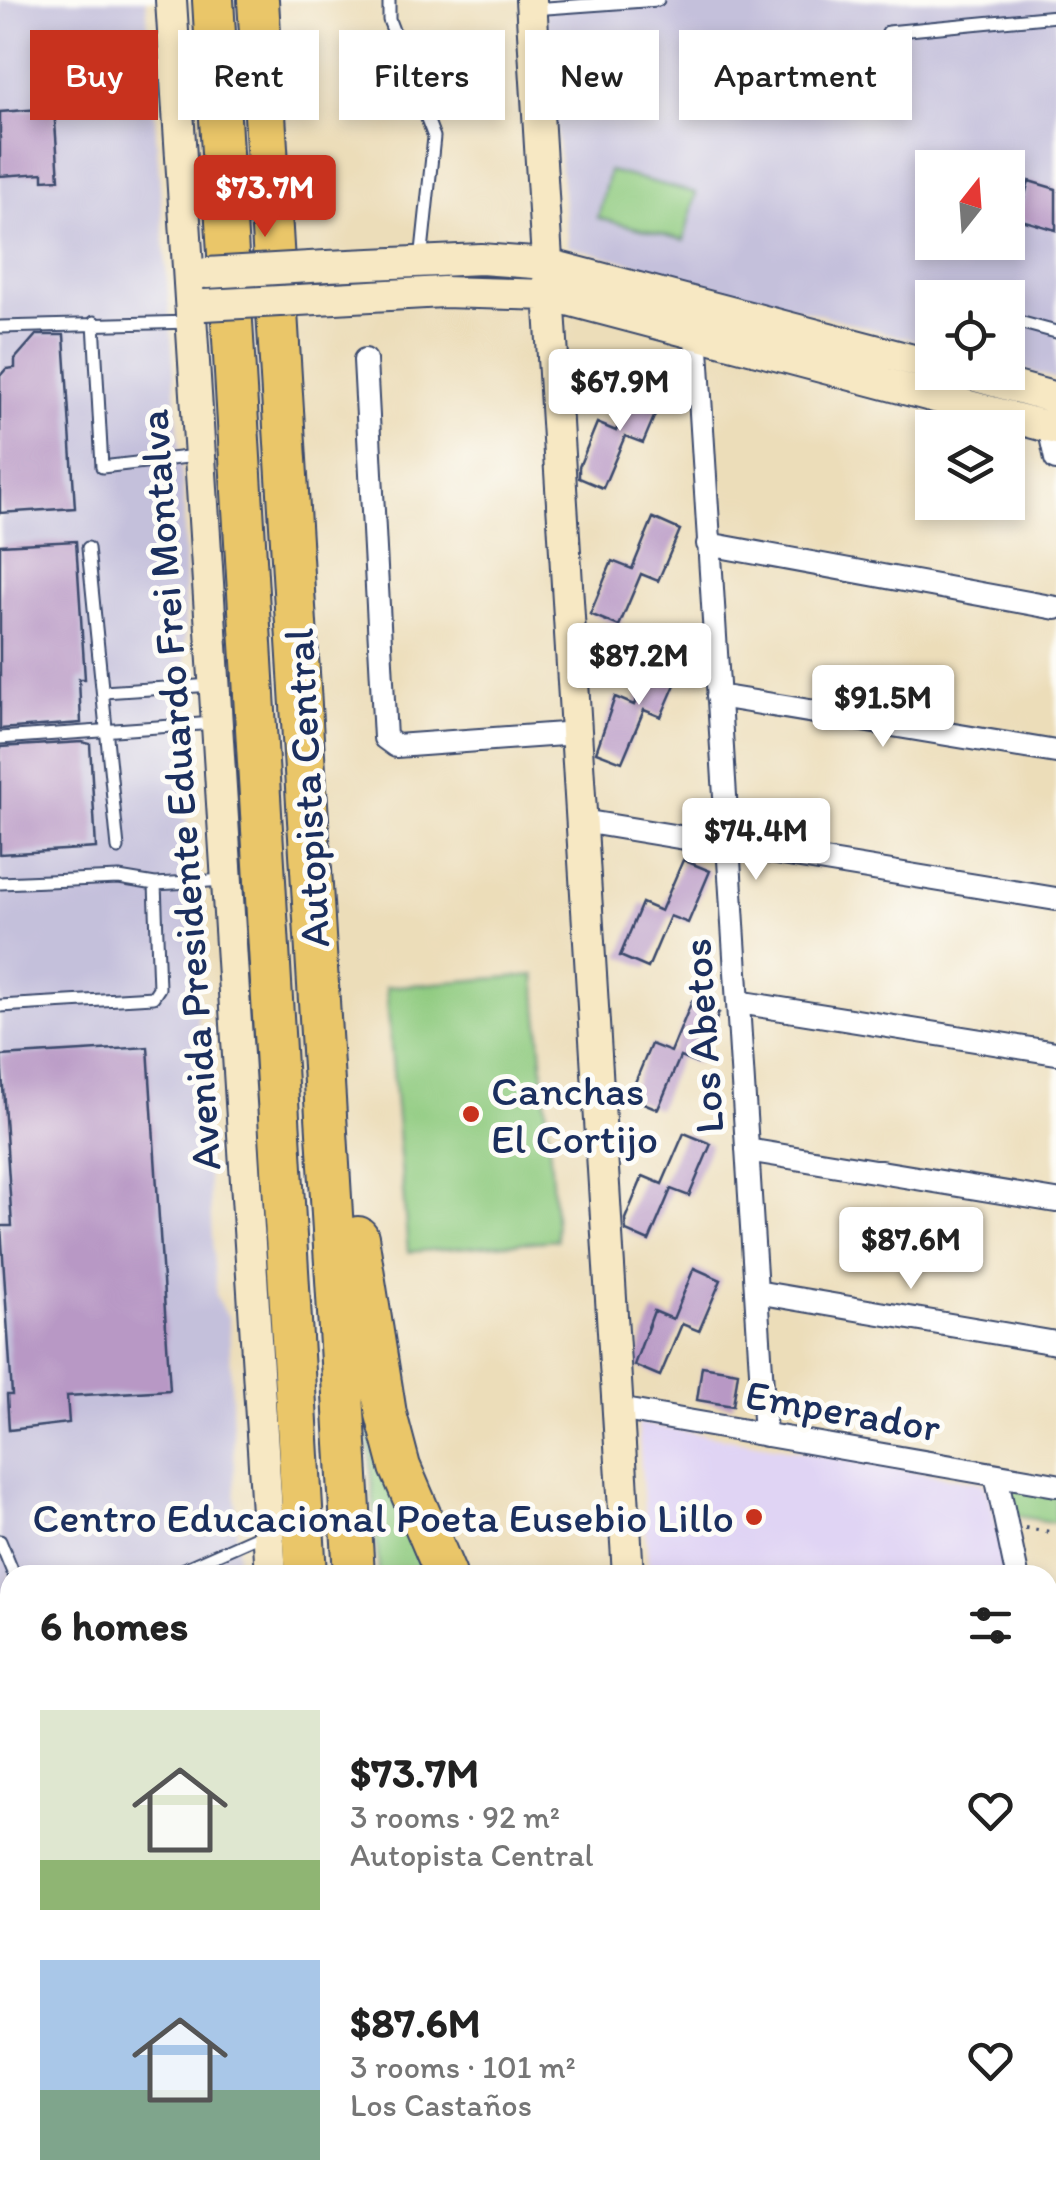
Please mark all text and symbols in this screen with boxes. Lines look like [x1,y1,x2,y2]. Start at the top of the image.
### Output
chip: Buy [30,30,158,120]
chip: Rent [178,30,319,120]
chip: Filters [339,30,505,120]
chip: New [525,30,659,120]
chip: Apartment [679,30,912,120]
north arrow [915,150,1025,260]
map controls [915,150,1025,520]
pin: $73.7M [184,155,346,240]
text: $73.7M [216,168,314,206]
button: locate [915,280,1025,390]
pin: $67.9M [539,349,701,434]
text: $67.9M [571,362,669,400]
street label: Avenida Presidente Eduardo Frei Montalva [127,407,232,1172]
button: layers [915,410,1025,520]
pin: $87.2M [558,623,720,708]
street label: Autopista Central [273,627,340,949]
text: $87.2M [589,636,689,674]
pin: $91.5M [802,665,964,750]
text: $91.5M [834,678,932,716]
pin: $74.4M [675,798,837,883]
text: $74.4M [704,811,808,849]
street label: Los Abetos [670,937,735,1135]
place label: Canchas El Cortijo [491,1065,658,1164]
marker: Canchas El Cortijo [460,1103,482,1125]
pin: $87.6M [830,1207,992,1292]
text: $87.6M [861,1220,961,1258]
street label: Emperador [742,1368,944,1453]
place label: Centro Educacional Poeta Eusebio Lillo [32,1492,734,1543]
marker: Centro Educacional Poeta Eusebio Lillo [743,1506,765,1528]
icon: filters [963,1598,1018,1653]
text: 6 homes [40,1600,188,1651]
text: $73.7M [350,1747,479,1798]
icon: home [120,1750,240,1870]
icon: heart [963,1783,1018,1838]
text: 3 rooms · 92 m² [350,1798,560,1836]
text: Autopista Central [350,1836,594,1874]
text: $87.6M [350,1997,481,2048]
icon: home [120,2000,240,2120]
icon: heart [963,2033,1018,2088]
text: 3 rooms · 101 m² [350,2048,576,2086]
text: Los Castaños [350,2086,532,2124]

